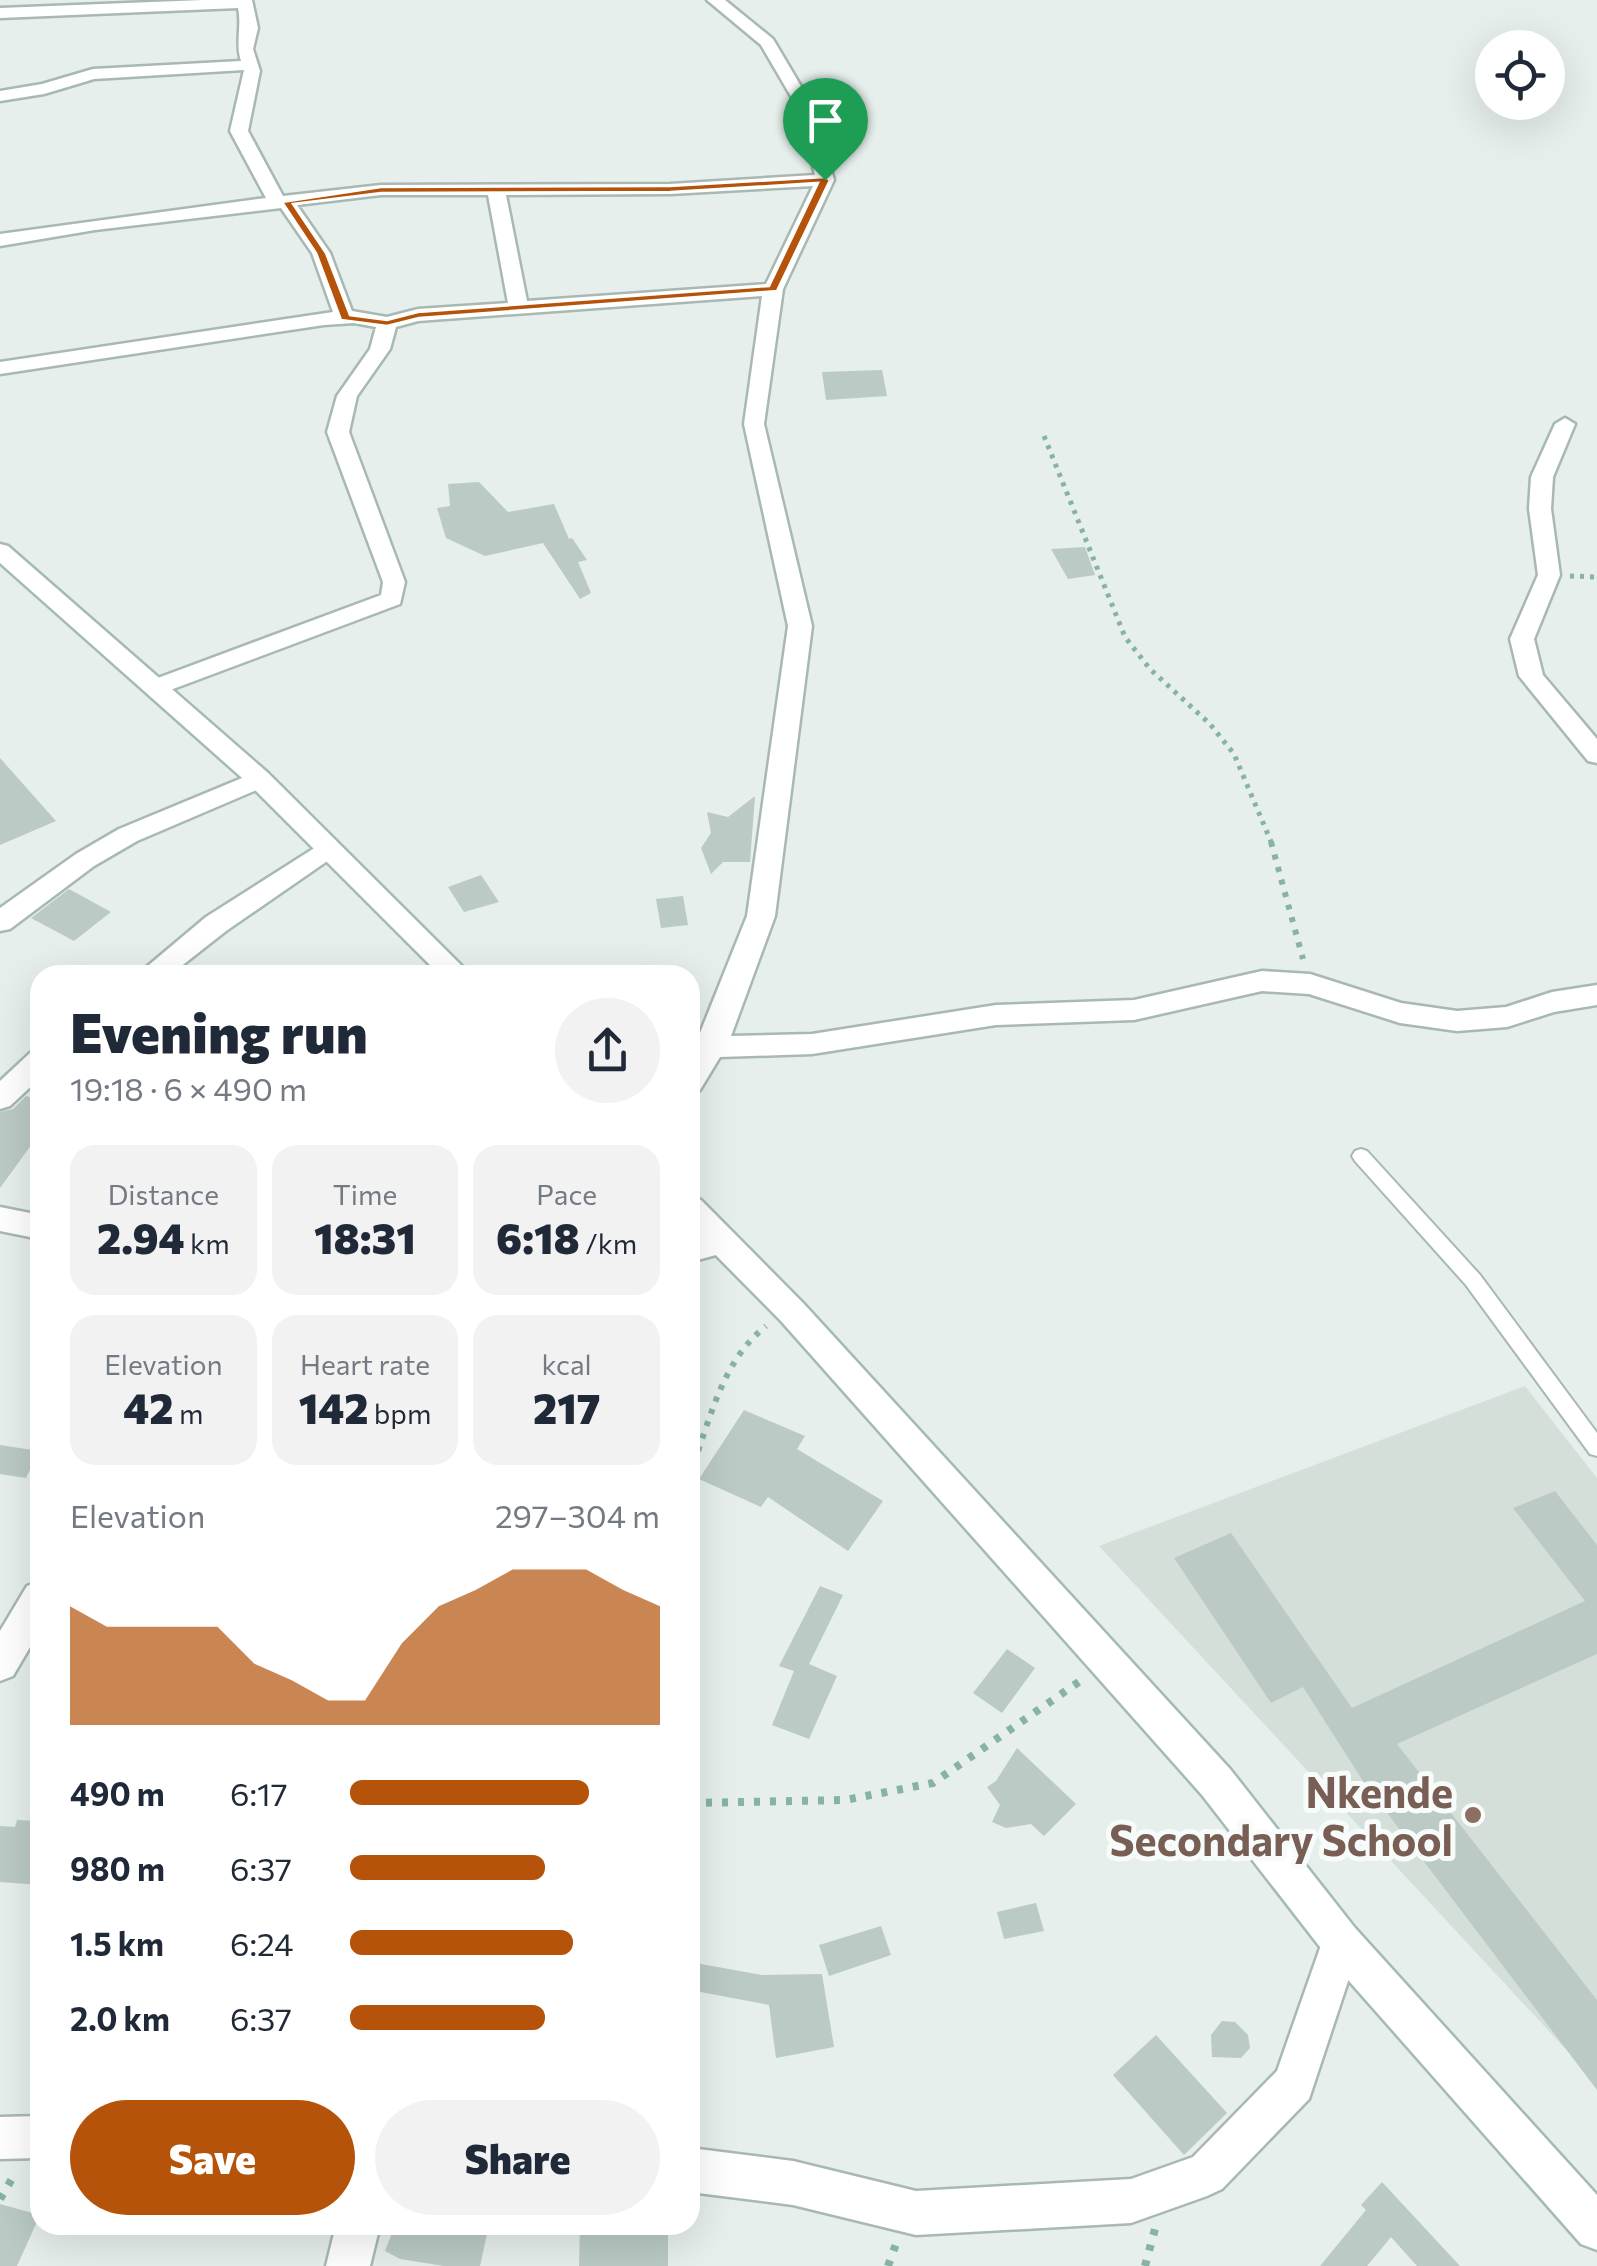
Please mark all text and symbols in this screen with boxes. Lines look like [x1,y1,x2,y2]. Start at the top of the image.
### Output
map controls [1475,30,1565,120]
button: locate [1475,30,1565,120]
pin [783,78,868,181]
icon: arrive [798,93,853,148]
text: Evening run [70,997,368,1064]
button: share [555,998,660,1103]
text: 19:18 · 6 × 490 m [70,1068,307,1108]
text: Distance [108,1177,219,1211]
text: Time [333,1177,397,1211]
text: Pace [536,1177,597,1211]
text: 2.94 [97,1211,185,1263]
text: 18:31 [314,1211,416,1263]
text: 6:18 [496,1211,580,1263]
text: km [185,1226,230,1260]
text: /km [580,1226,637,1260]
text: Elevation [104,1347,222,1381]
text: Heart rate [300,1347,430,1381]
text: kcal [542,1347,592,1381]
text: 42 [123,1381,174,1433]
text: 142 [299,1381,368,1433]
text: 217 [533,1381,600,1433]
text: m [174,1396,203,1430]
text: bpm [368,1396,431,1430]
text: Elevation [70,1495,205,1535]
text: 297–304 m [495,1495,660,1535]
place label: Nkende Secondary School [1109,1765,1453,1865]
text: 490 m [70,1773,165,1813]
text: 6:17 [230,1773,288,1813]
marker: Nkende Secondary School [1462,1804,1484,1826]
text: 980 m [70,1848,165,1888]
text: 6:37 [230,1848,292,1888]
text: 1.5 km [70,1923,164,1963]
text: 6:24 [230,1923,293,1963]
text: 2.0 km [70,1998,170,2038]
text: 6:37 [230,1998,292,2038]
button: Save [70,2100,355,2215]
button: Share [375,2100,660,2215]

